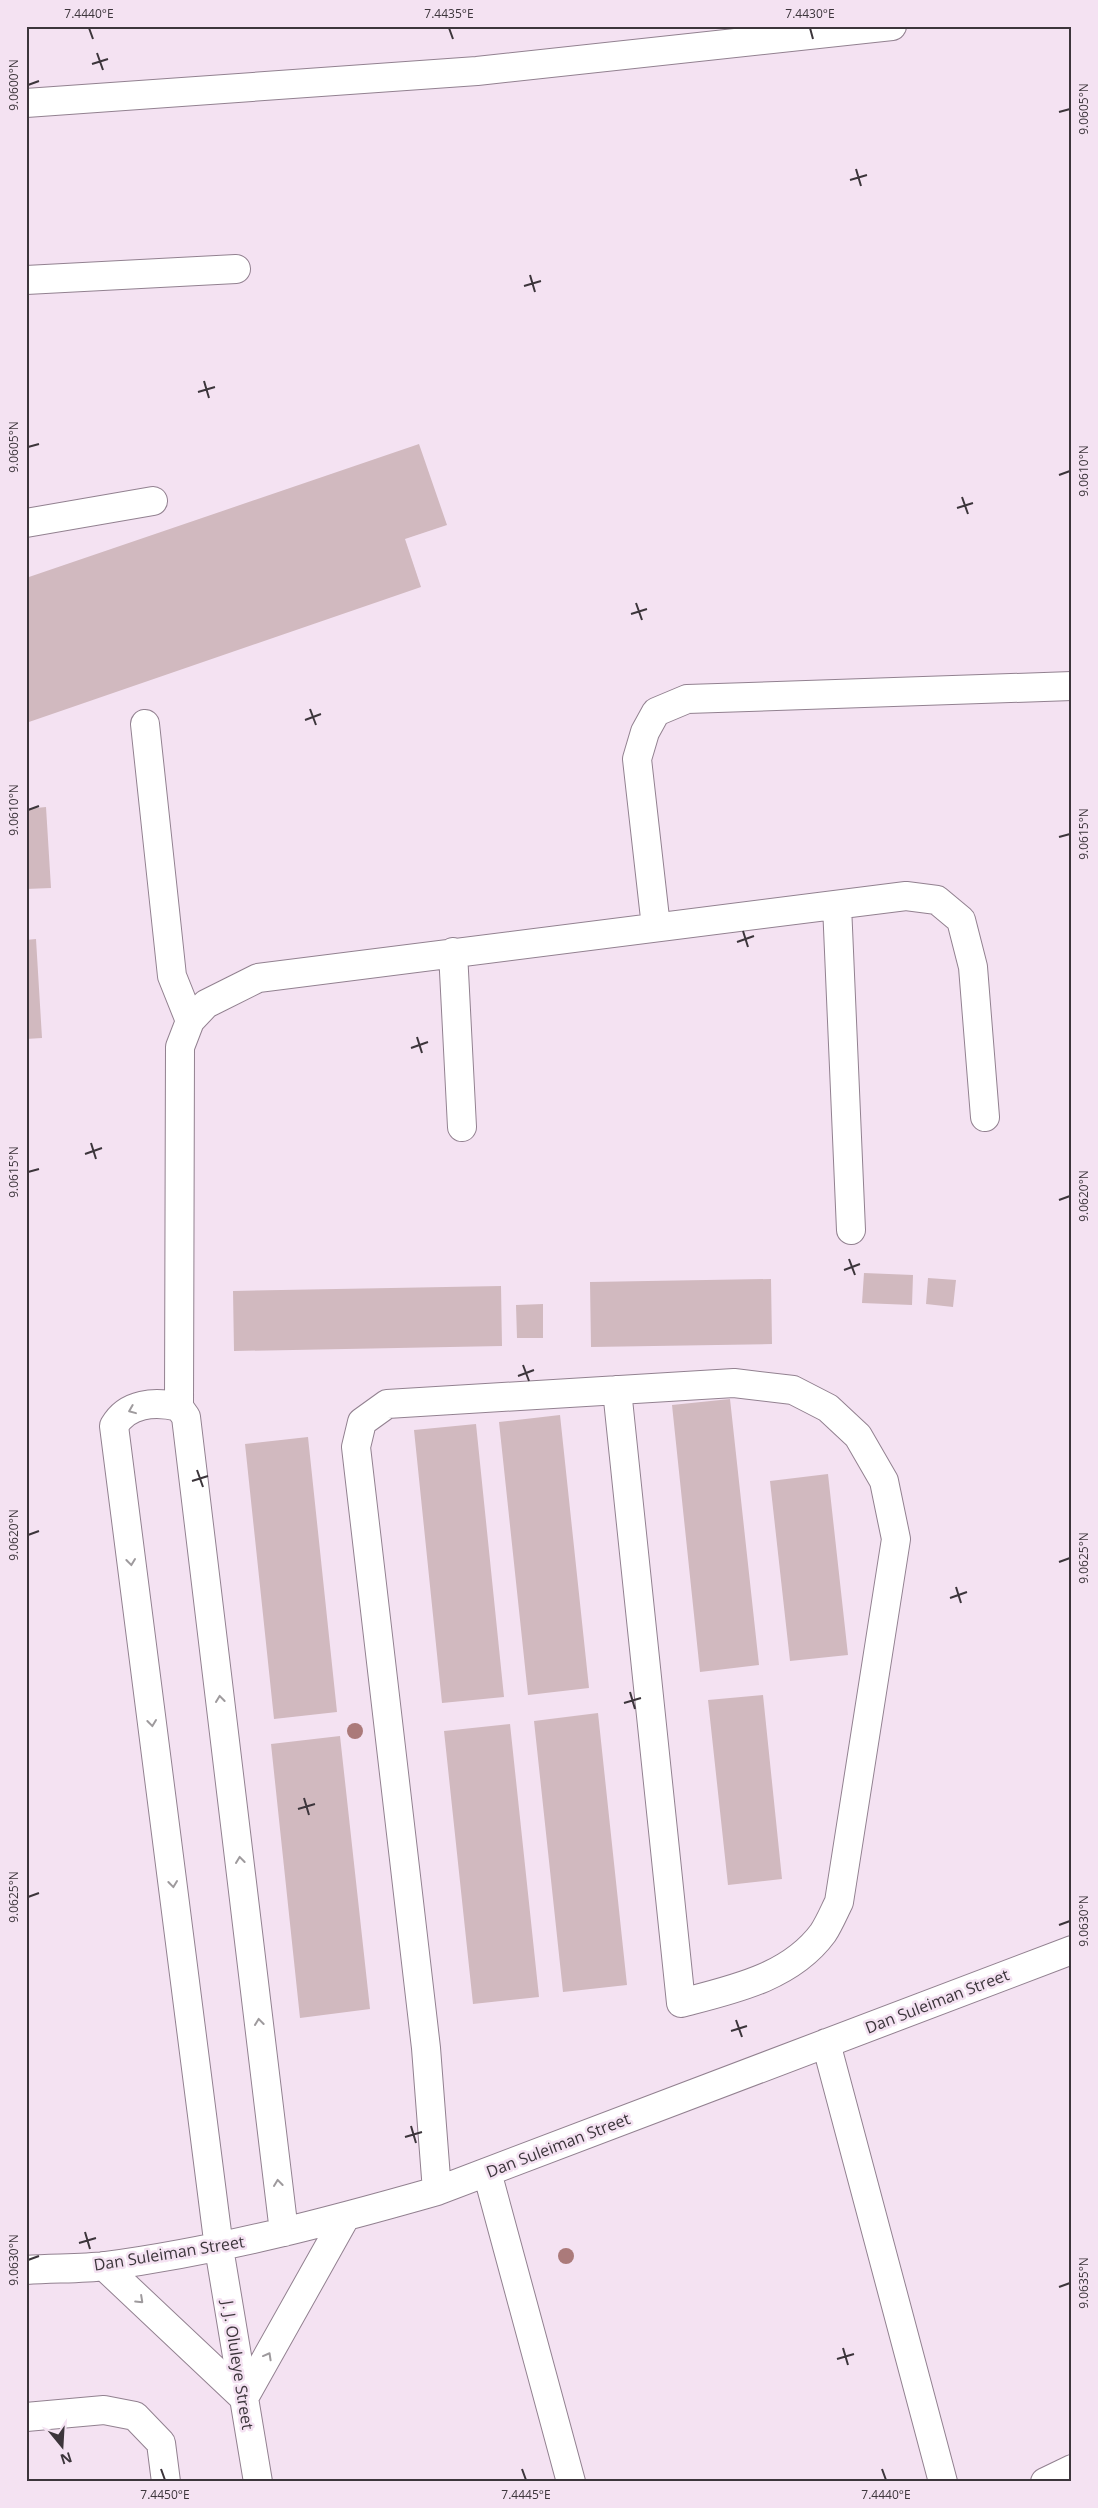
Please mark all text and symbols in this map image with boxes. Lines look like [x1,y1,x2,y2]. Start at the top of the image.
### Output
text: 7.4440°E [64,5,114,22]
text: 7.4435°E [424,5,474,22]
text: 7.4430°E [785,5,835,22]
text: 9.0600°N [5,59,22,111]
text: 9.0605°N [1075,83,1092,135]
text: 9.0605°N [5,421,22,473]
text: 9.0610°N [1075,445,1092,497]
text: 9.0610°N [5,784,22,836]
text: 9.0615°N [1075,808,1092,860]
text: 9.0615°N [5,1146,22,1198]
text: 9.0620°N [1075,1170,1092,1222]
one-way arrow [128,1404,136,1414]
text: 9.0620°N [5,1509,22,1561]
text: 9.0625°N [1075,1532,1092,1584]
one-way arrow [125,1558,136,1566]
one-way arrow [215,1695,226,1703]
one-way arrow [146,1719,157,1727]
one-way arrow [235,1856,246,1864]
text: 9.0625°N [5,1871,22,1923]
one-way arrow [167,1881,178,1889]
text: 9.0630°N [1075,1895,1092,1947]
street label: Dan Suleiman Street [862,1963,1012,2039]
one-way arrow [254,2018,265,2026]
street label: Dan Suleiman Street [483,2107,633,2183]
one-way arrow [273,2179,284,2187]
street label: Dan Suleiman Street [92,2230,246,2276]
text: 9.0630°N [5,2234,22,2286]
text: 9.0635°N [1075,2257,1092,2309]
one-way arrow [134,2294,143,2303]
street label: J. J. Oluleye Street [217,2297,259,2431]
one-way arrow [261,2352,271,2361]
north arrow [38,2420,88,2470]
text: N [58,2448,75,2470]
text: 7.4450°E [140,2486,190,2503]
text: 7.4445°E [501,2486,551,2503]
text: 7.4440°E [861,2486,911,2503]

